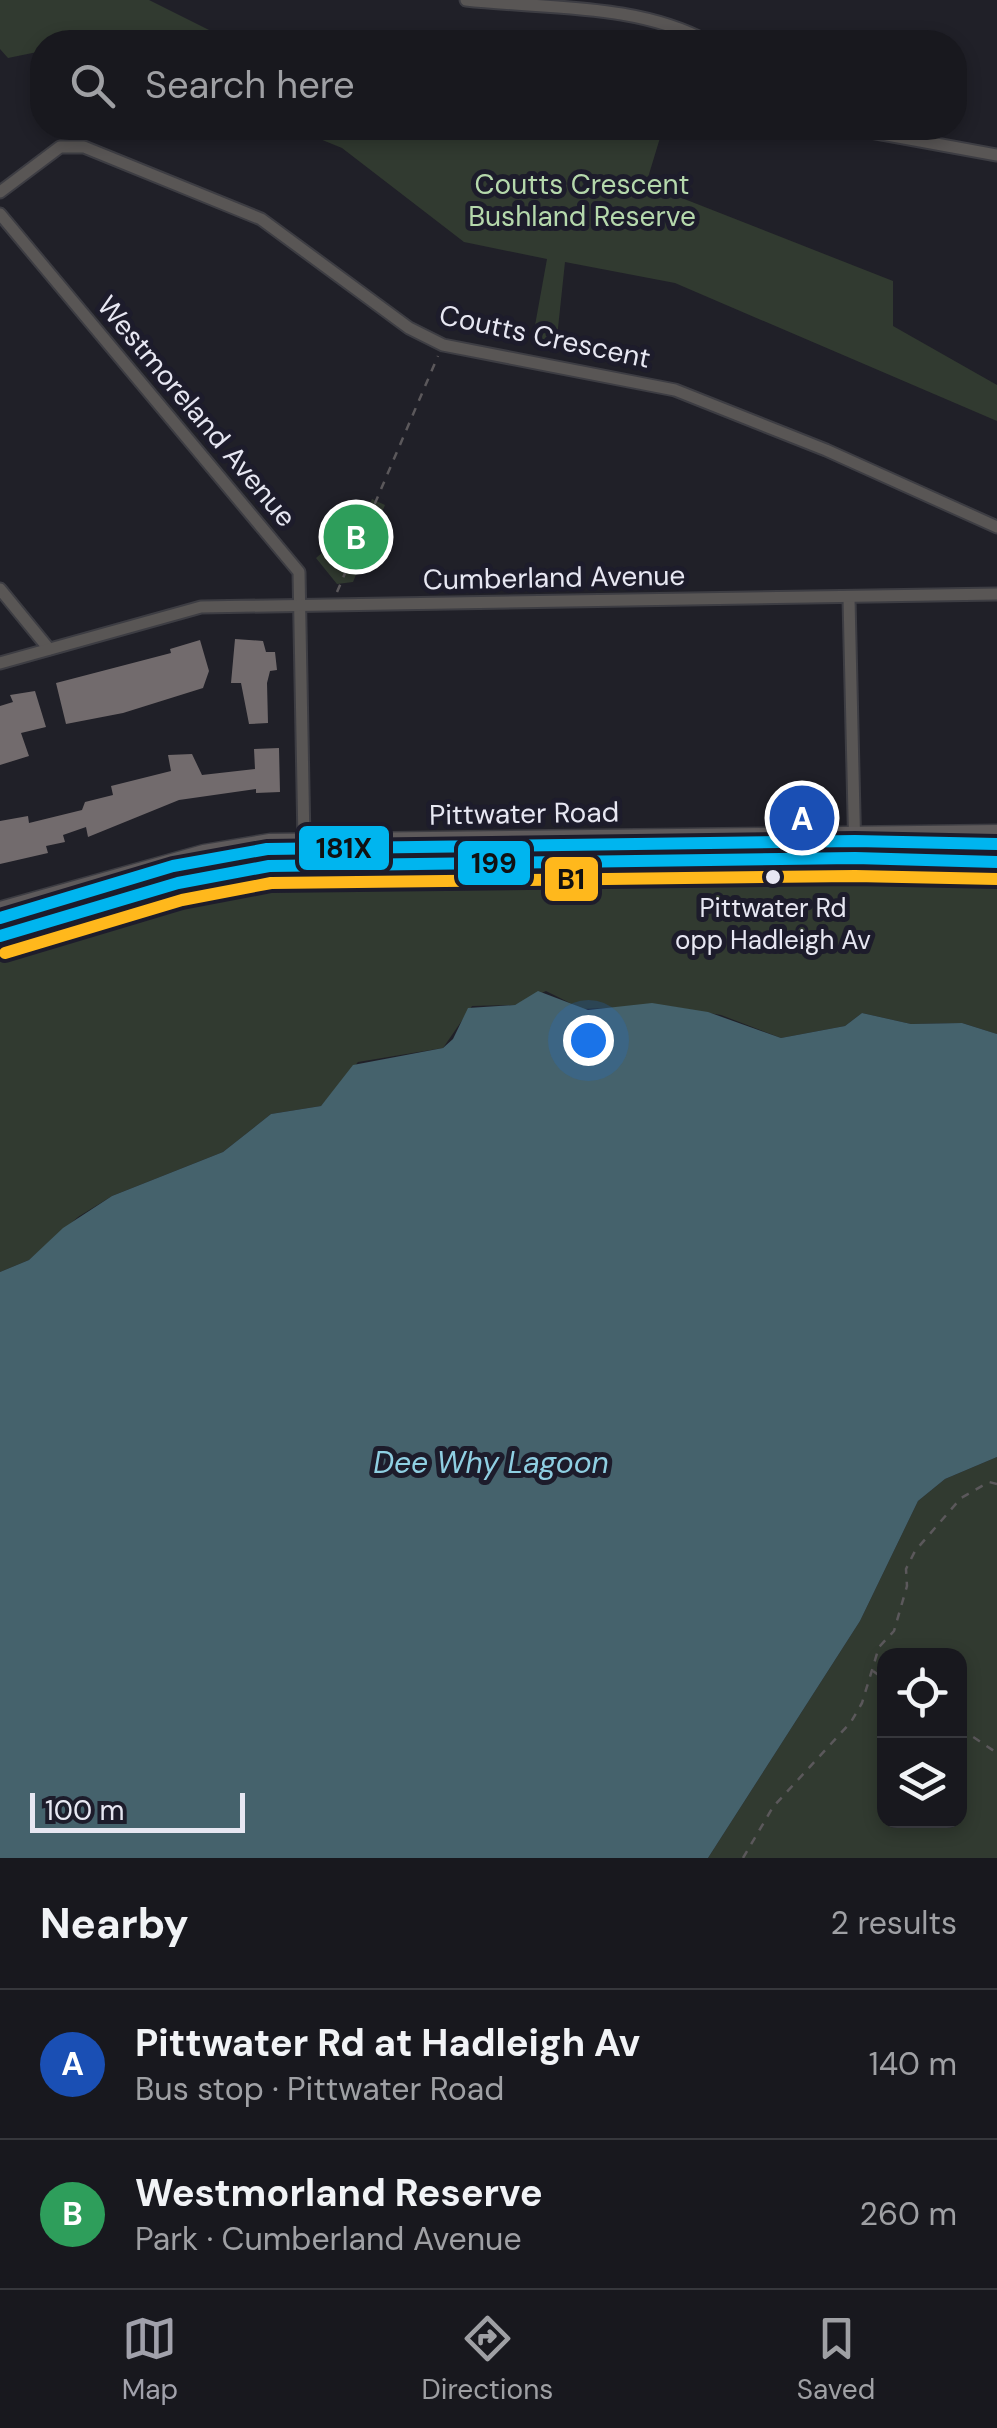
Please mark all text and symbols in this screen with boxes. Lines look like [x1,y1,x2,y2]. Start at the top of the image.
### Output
search box [30,30,967,140]
icon: search [65,58,120,113]
text: Search here [145,60,355,110]
park label: Coutts Crescent Bushland Reserve [468,166,696,235]
street label: Westmoreland Avenue [89,288,304,535]
street label: Coutts Crescent [436,296,654,377]
pin: B [324,500,388,574]
street label: Cumberland Avenue [422,557,686,598]
pin: A [770,780,834,856]
street label: Pittwater Road [429,793,619,834]
line badge: 181X [297,824,391,872]
text: 181X [316,830,372,867]
line badge: 199 [456,839,532,887]
text: 199 [471,845,517,882]
line badge: B1 [543,855,600,903]
text: B1 [557,861,585,898]
marker: Pittwater Rd opp Hadleigh Av [763,867,783,887]
place label: Pittwater Rd opp Hadleigh Av [675,891,871,957]
your location [563,1015,614,1066]
water label: Dee Why Lagoon [373,1443,609,1482]
map controls [877,1648,967,1828]
button: locate [877,1648,967,1738]
button: layers [877,1738,967,1828]
scale bar [30,1788,245,1832]
text: 100 m [45,1792,124,1829]
text: Nearby [40,1896,189,1951]
text: 2 results [831,1902,957,1944]
text: Pittwater Rd at Hadleigh Av [135,2018,640,2068]
text: A [61,2043,84,2085]
text: 140 m [869,2043,957,2085]
text: Bus stop · Pittwater Road [135,2068,504,2110]
text: Westmorland Reserve [135,2168,543,2218]
text: B [62,2193,83,2235]
text: 260 m [860,2193,957,2235]
text: Park · Cumberland Avenue [135,2218,522,2260]
tab: Map [122,2311,178,2408]
tab: Directions [422,2311,553,2408]
tab: Saved [797,2311,875,2408]

